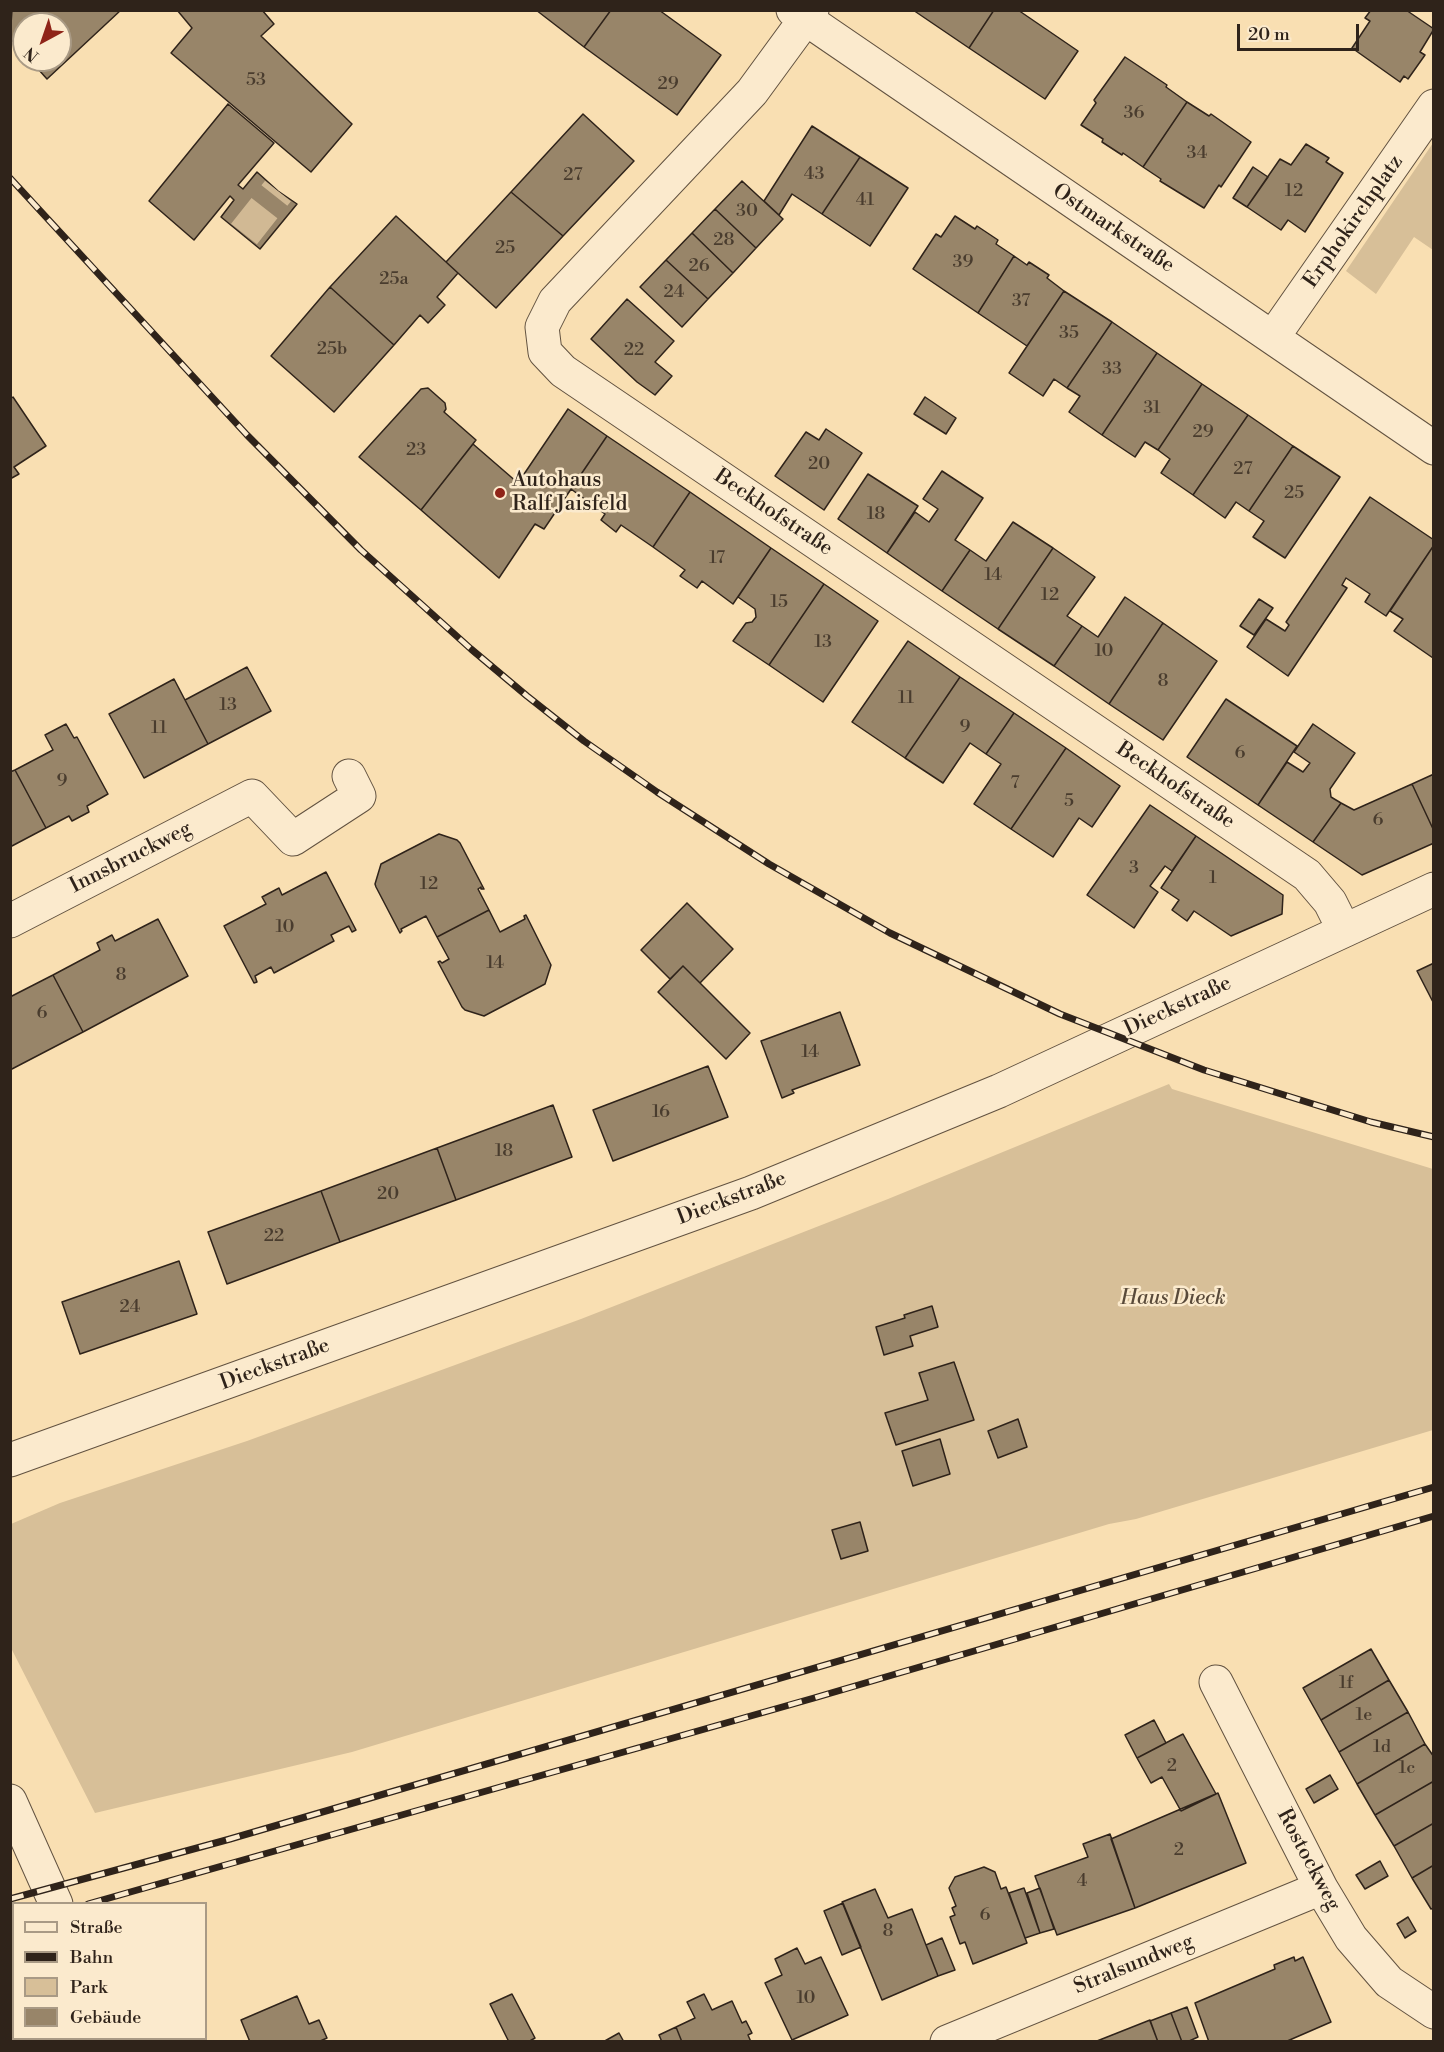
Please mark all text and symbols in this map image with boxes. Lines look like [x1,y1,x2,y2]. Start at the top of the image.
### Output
north arrow [12,12,72,72]
scale bar [1240,12,1362,50]
text: 20 m [1248,23,1290,46]
text: N [20,43,43,66]
house number: 53 [246,70,266,92]
house number: 29 [657,74,679,96]
house number: 36 [1124,103,1144,125]
house number: 34 [1187,143,1207,165]
street label: Erphokirchplatz [1299,151,1409,293]
house number: 43 [804,164,824,186]
house number: 27 [563,165,583,187]
street label: Ostmarkstraße [1047,179,1179,279]
house number: 12 [1285,181,1303,203]
house number: 41 [856,190,874,212]
house number: 30 [736,201,758,223]
house number: 28 [713,230,735,252]
house number: 25 [495,238,515,260]
house number: 39 [953,252,973,274]
house number: 26 [688,256,710,278]
house number: 25a [379,269,409,291]
house number: 24 [663,282,685,304]
house number: 37 [1012,291,1030,313]
house number: 35 [1059,323,1079,345]
house number: 25b [317,339,347,361]
house number: 22 [624,340,644,362]
house number: 33 [1102,359,1122,381]
house number: 31 [1143,398,1161,420]
house number: 29 [1192,422,1214,444]
house number: 23 [406,440,426,462]
house number: 20 [808,454,830,476]
house number: 27 [1233,459,1253,481]
street label: Beckhofstraße [709,464,837,562]
place label: Autohaus Ralf Jaisfeld [512,468,627,518]
house number: 25 [1284,483,1304,505]
marker: Autohaus Ralf Jaisfeld [493,486,507,500]
house number: 18 [867,504,885,526]
house number: 17 [709,548,725,570]
house number: 14 [984,565,1002,587]
house number: 12 [1041,585,1059,607]
house number: 15 [770,592,788,614]
house number: 13 [814,632,832,654]
house number: 10 [1094,641,1114,663]
house number: 8 [1157,671,1169,693]
house number: 11 [898,688,914,710]
house number: 13 [219,695,237,717]
house number: 9 [960,717,970,739]
house number: 11 [151,718,167,740]
street label: Beckhofstraße [1111,737,1239,835]
house number: 6 [1235,743,1245,765]
house number: 9 [57,771,67,793]
house number: 7 [1010,773,1020,795]
house number: 5 [1064,791,1074,813]
house number: 6 [1373,810,1383,832]
street label: Innsbruckweg [66,817,196,899]
house number: 3 [1129,858,1139,880]
house number: 1 [1209,868,1217,890]
house number: 12 [420,874,438,896]
house number: 10 [275,917,295,939]
house number: 14 [486,953,504,975]
house number: 8 [115,965,127,987]
street label: Dieckstraße [1121,971,1235,1043]
house number: 6 [37,1003,47,1025]
house number: 14 [801,1042,819,1064]
house number: 16 [652,1102,670,1124]
house number: 18 [495,1141,513,1163]
street label: Dieckstraße [674,1167,790,1231]
house number: 20 [377,1184,399,1206]
house number: 22 [264,1226,284,1248]
park label: Haus Dieck [1120,1286,1226,1312]
house number: 24 [119,1297,141,1319]
street label: Dieckstraße [217,1333,333,1397]
house number: 1f [1339,1673,1353,1695]
house number: 1e [1356,1705,1372,1727]
house number: 1d [1373,1737,1391,1759]
house number: 2 [1167,1756,1177,1778]
house number: 1c [1399,1758,1415,1780]
street label: Rostockweg [1271,1805,1345,1915]
house number: 2 [1174,1840,1184,1862]
house number: 4 [1077,1871,1087,1893]
legend [12,1902,207,2040]
house number: 6 [980,1905,990,1927]
text: Straße [70,1916,123,1939]
house number: 8 [882,1921,894,1943]
street label: Stralsundweg [1070,1930,1198,2000]
text: Bahn [70,1946,113,1969]
text: Park [70,1976,107,1999]
house number: 10 [796,1988,816,2010]
text: Gebäude [70,2006,141,2029]

